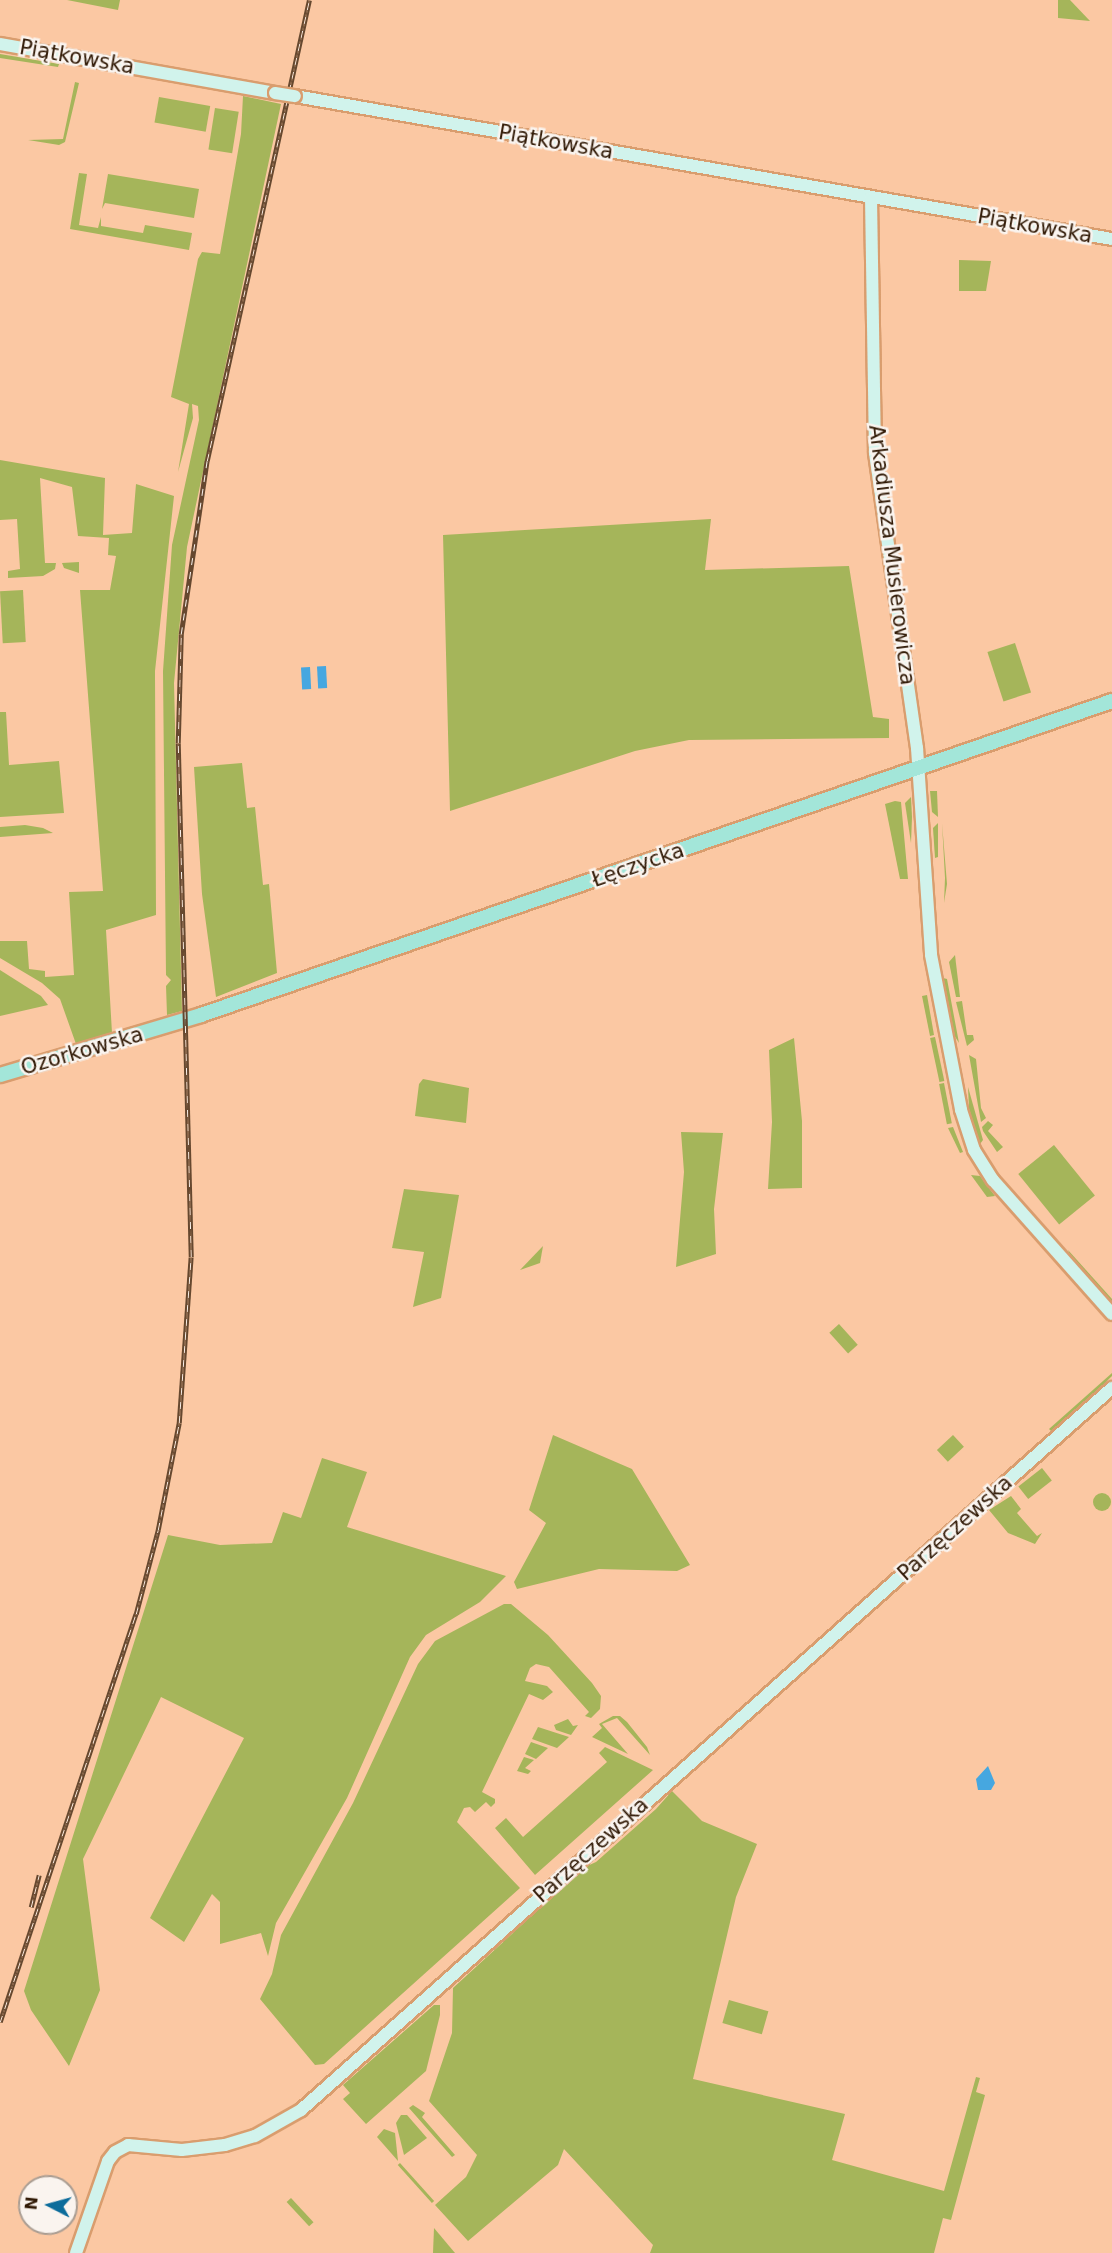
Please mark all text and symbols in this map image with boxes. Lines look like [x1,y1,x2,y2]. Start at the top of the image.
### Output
street label: Piątkowska [18,35,136,79]
street label: Piątkowska [497,120,615,164]
street label: Piątkowska [976,204,1094,248]
street label: Arkadiusza Musierowicza [864,423,920,687]
street label: Łęczycka [589,837,687,893]
street label: Ozorkowska [18,1022,146,1080]
street label: Parzęczewska [893,1470,1017,1586]
street label: Parzęczewska [529,1792,653,1908]
north arrow [18,2175,78,2235]
text: N [21,2196,42,2211]

